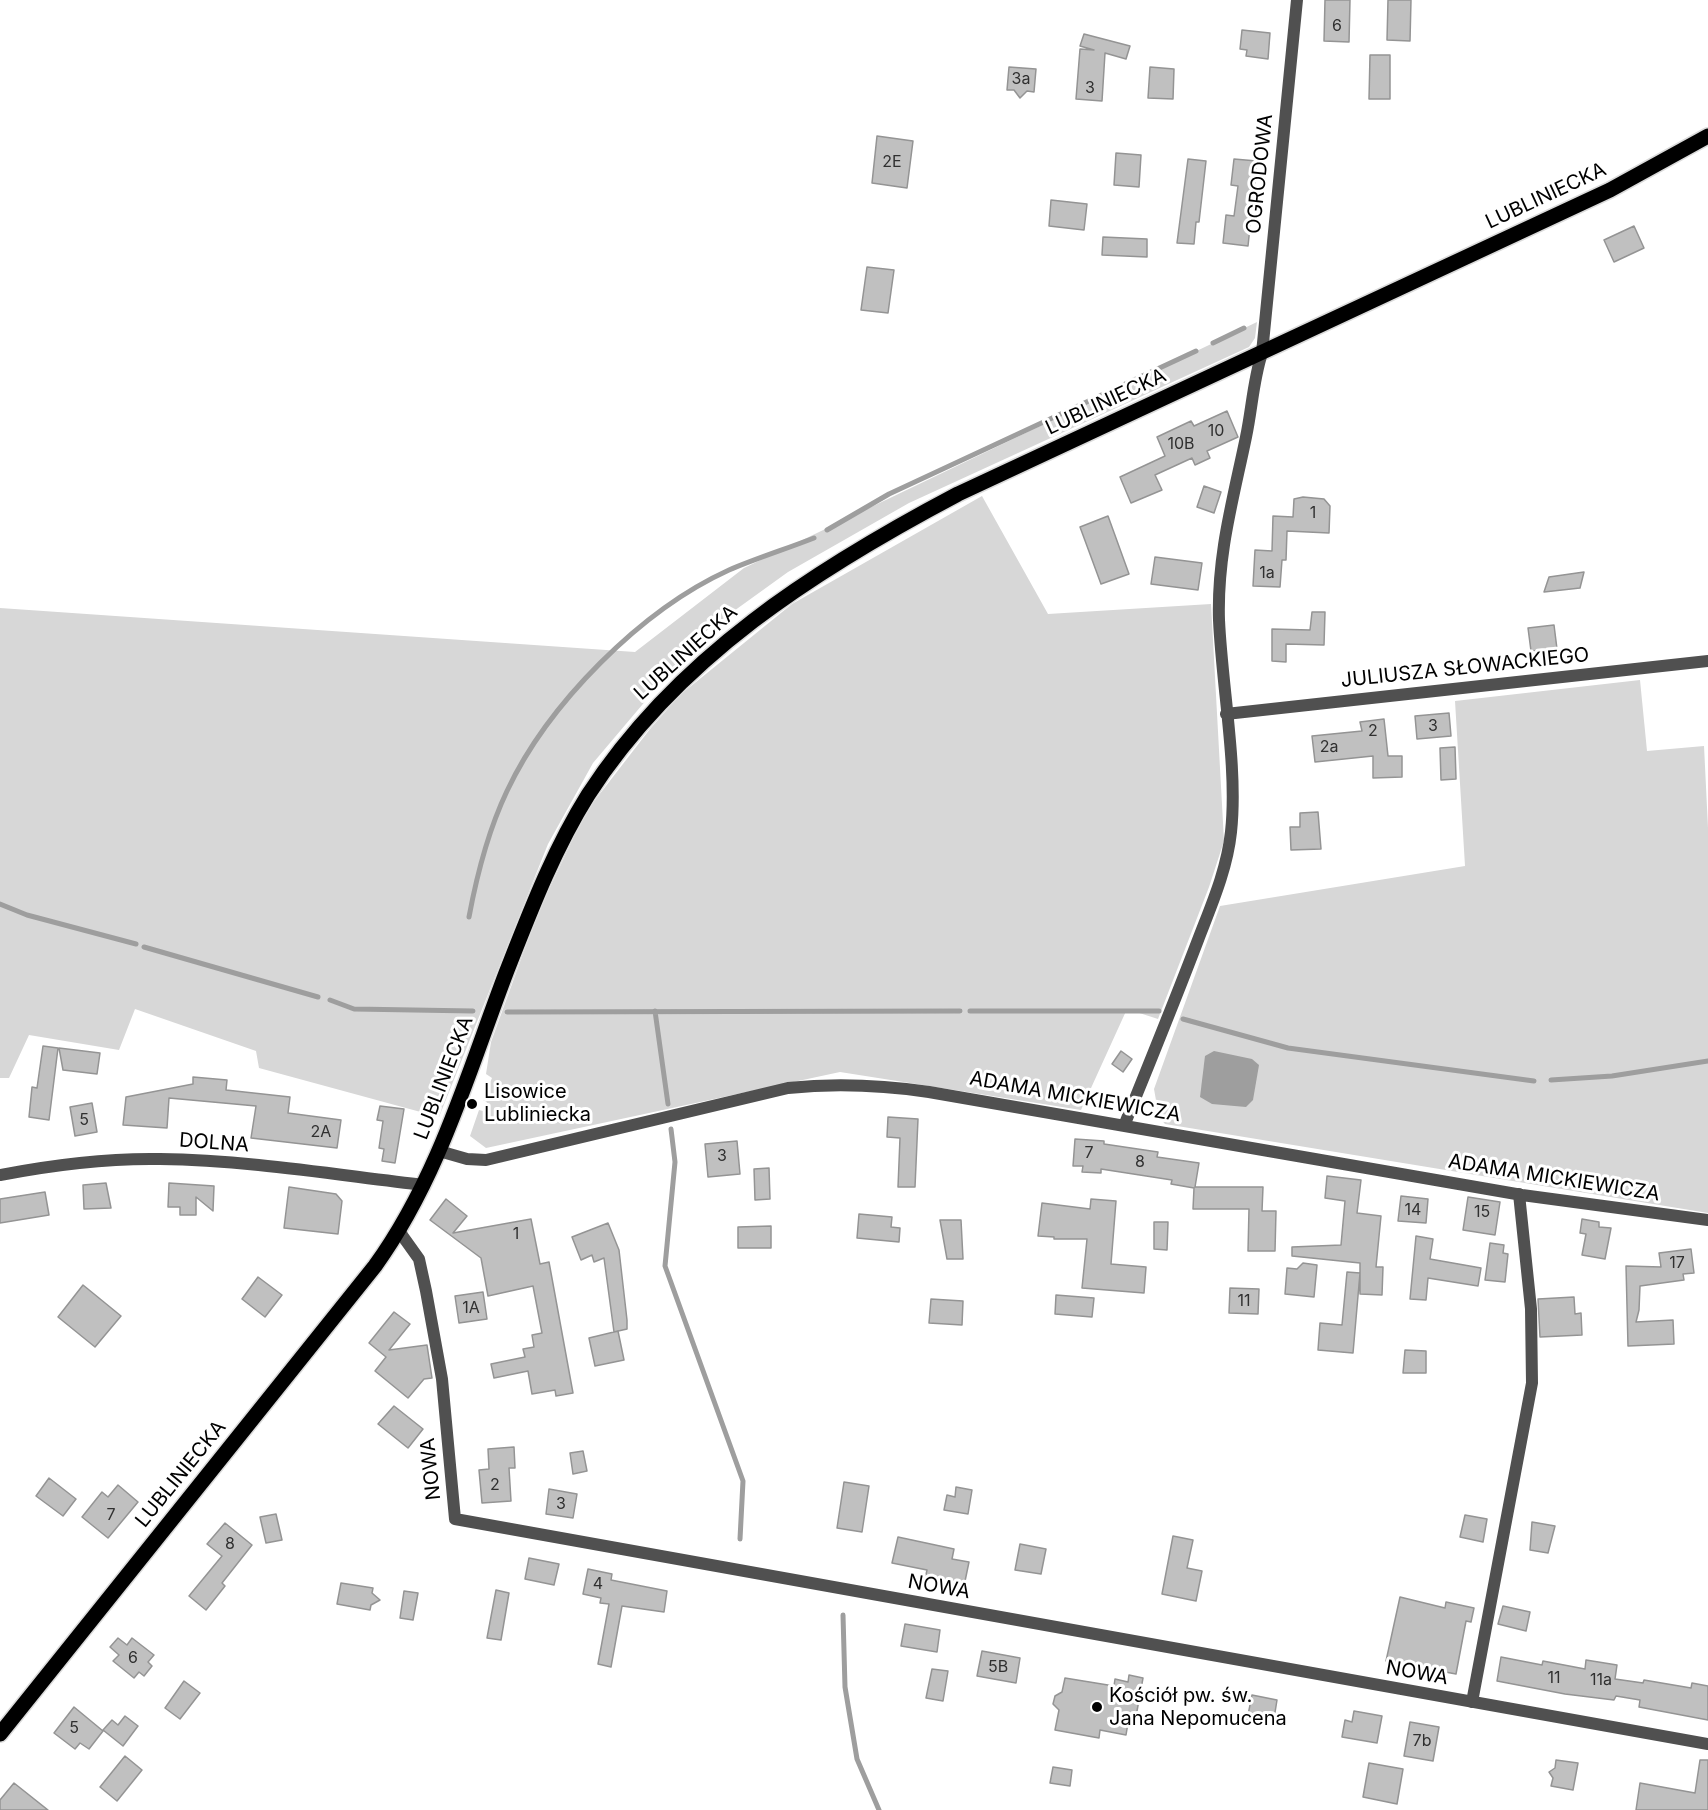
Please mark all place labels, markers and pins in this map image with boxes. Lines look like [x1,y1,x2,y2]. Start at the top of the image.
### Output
place label: Lisowice Lubliniecka [484,1080,591,1127]
marker: Lisowice Lubliniecka [465,1097,479,1111]
place label: Kościół pw. św. Jana Nepomucena [1109,1684,1287,1731]
marker: Kościół pw. św. Jana Nepomucena [1090,1700,1104,1714]

